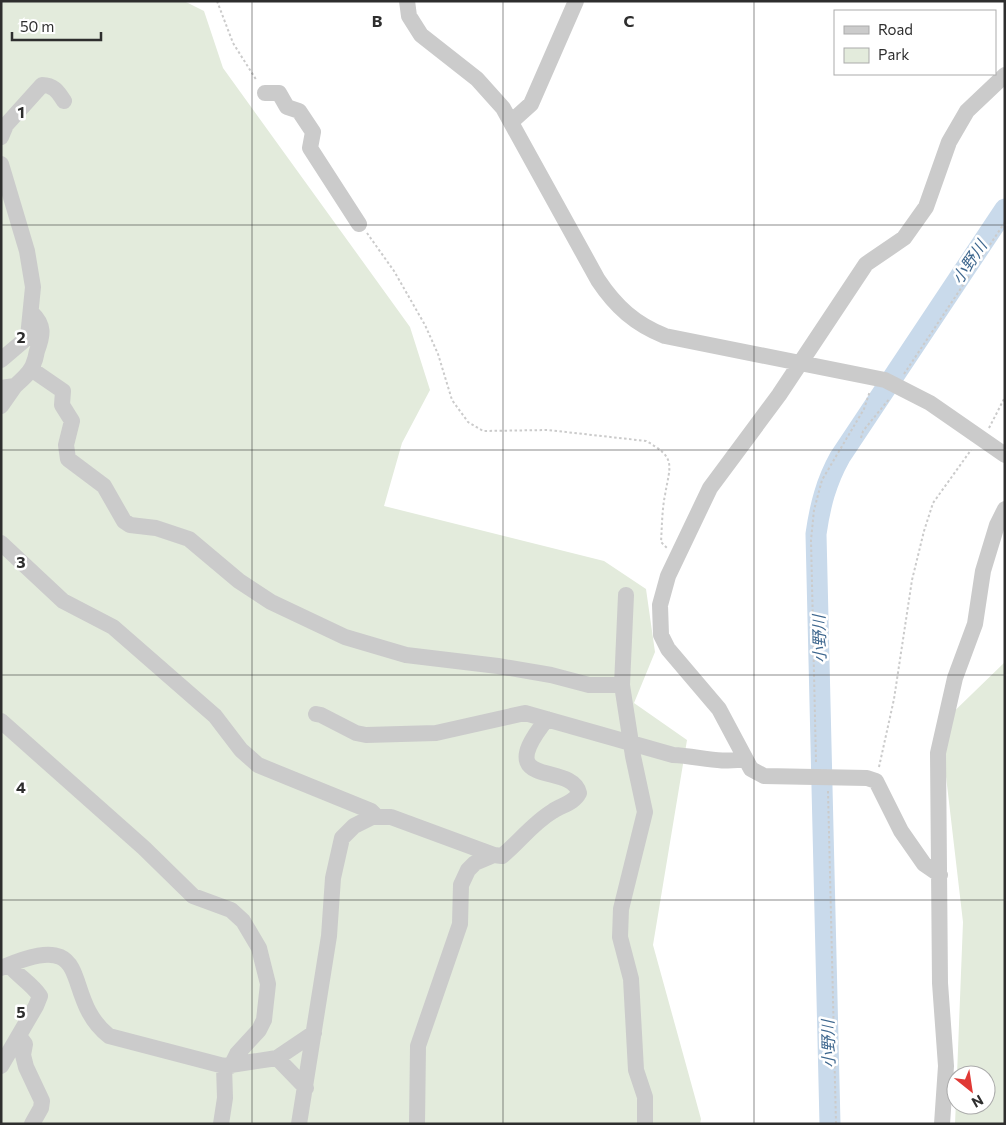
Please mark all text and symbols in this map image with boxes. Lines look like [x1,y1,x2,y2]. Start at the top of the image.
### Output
scale bar [12,10,101,42]
legend [834,10,996,75]
text: B [372,11,383,30]
text: C [624,11,635,30]
text: 50 m [20,17,54,35]
text: Road [878,20,913,38]
text: Park [878,45,909,63]
text: 1 [17,102,25,121]
water label: 小野川 [947,235,991,287]
text: 2 [16,327,26,346]
text: 3 [16,552,26,571]
water label: 小野川 [809,613,828,663]
text: 4 [16,777,26,796]
text: 5 [16,1002,26,1021]
water label: 小野川 [818,1018,837,1068]
north arrow [946,1065,996,1115]
text: N [969,1092,987,1112]

